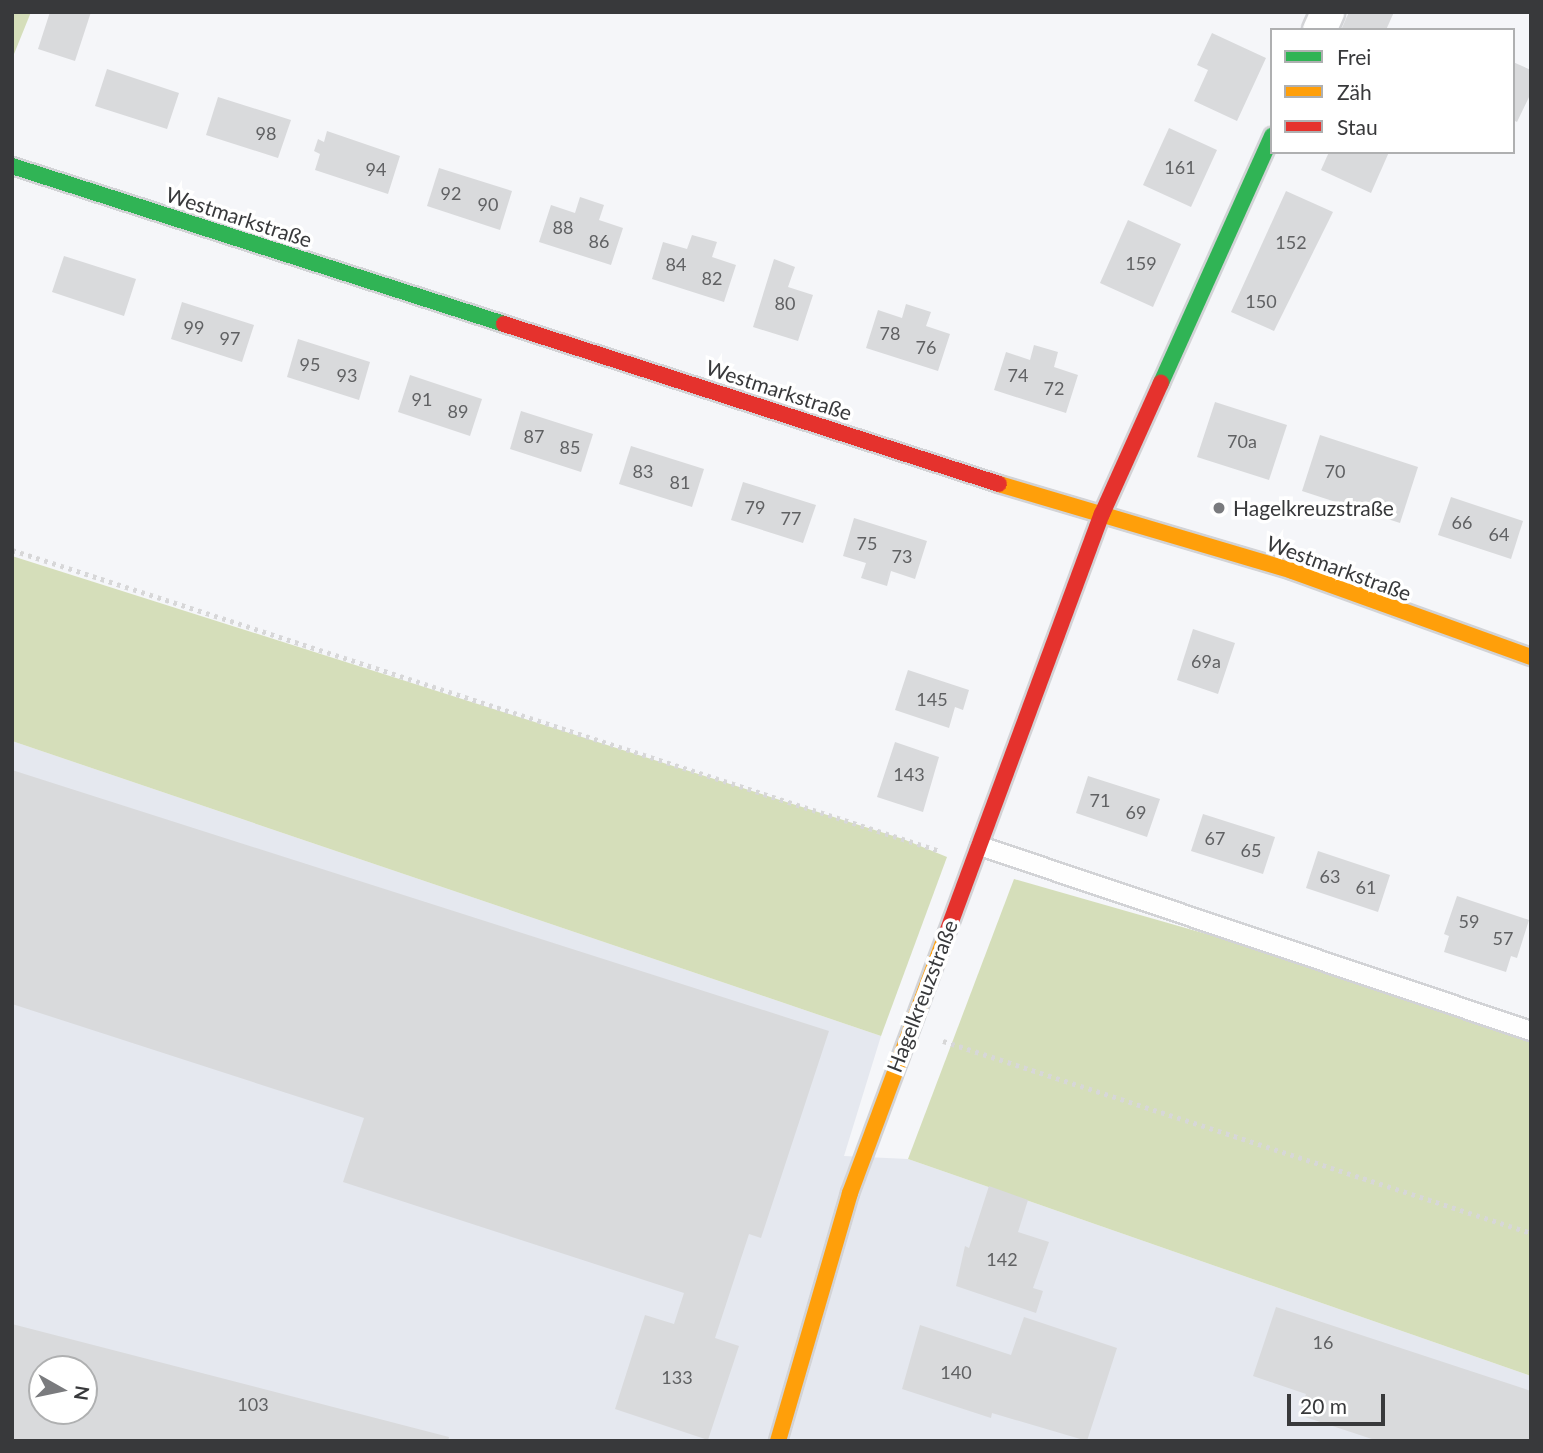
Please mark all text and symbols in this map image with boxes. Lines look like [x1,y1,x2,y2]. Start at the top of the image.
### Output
legend [1270,28,1515,154]
text: Frei [1337,44,1371,69]
text: Zäh [1337,79,1372,104]
text: Stau [1337,114,1378,139]
house number: 98 [256,122,276,144]
house number: 161 [1164,156,1196,178]
house number: 94 [366,158,386,180]
street label: Westmarkstraße [163,182,315,252]
house number: 92 [441,182,461,204]
house number: 90 [478,193,498,215]
house number: 88 [553,216,573,238]
house number: 86 [589,230,609,252]
house number: 152 [1275,231,1307,253]
house number: 159 [1125,252,1157,274]
house number: 84 [666,253,686,275]
house number: 82 [702,267,722,289]
house number: 150 [1245,290,1277,312]
house number: 80 [775,292,795,314]
house number: 99 [184,316,204,338]
house number: 78 [880,322,900,344]
house number: 97 [220,327,240,349]
house number: 76 [916,336,936,358]
house number: 95 [300,353,320,375]
street label: Westmarkstraße [703,355,855,425]
house number: 93 [337,364,357,386]
house number: 74 [1008,364,1028,386]
house number: 72 [1044,377,1064,399]
house number: 91 [412,388,432,410]
house number: 89 [448,400,468,422]
house number: 87 [524,425,544,447]
house number: 70a [1227,430,1257,452]
house number: 85 [560,436,580,458]
house number: 83 [633,460,653,482]
house number: 70 [1325,460,1345,482]
house number: 81 [670,471,690,493]
place label: Hagelkreuzstraße [1233,495,1394,521]
house number: 79 [745,496,765,518]
marker: Hagelkreuzstraße [1211,500,1227,516]
house number: 77 [781,507,801,529]
house number: 66 [1452,511,1472,533]
house number: 64 [1489,523,1509,545]
street label: Westmarkstraße [1263,530,1415,606]
house number: 75 [857,532,877,554]
house number: 73 [892,545,912,567]
house number: 69a [1191,650,1221,672]
house number: 145 [916,688,948,710]
house number: 143 [893,763,925,785]
house number: 71 [1090,789,1110,811]
house number: 69 [1126,801,1146,823]
house number: 67 [1205,827,1225,849]
house number: 65 [1241,839,1261,861]
house number: 63 [1320,865,1340,887]
house number: 61 [1356,876,1376,898]
house number: 59 [1459,910,1479,932]
street label: Hagelkreuzstraße [881,916,963,1076]
house number: 57 [1493,927,1513,949]
house number: 142 [986,1248,1018,1270]
house number: 16 [1313,1331,1333,1353]
north arrow [28,1355,98,1425]
house number: 140 [940,1361,972,1383]
house number: 133 [661,1366,693,1388]
scale bar [1291,1380,1389,1424]
text: N [70,1384,95,1402]
house number: 103 [237,1393,269,1415]
text: 20 m [1300,1393,1347,1418]

